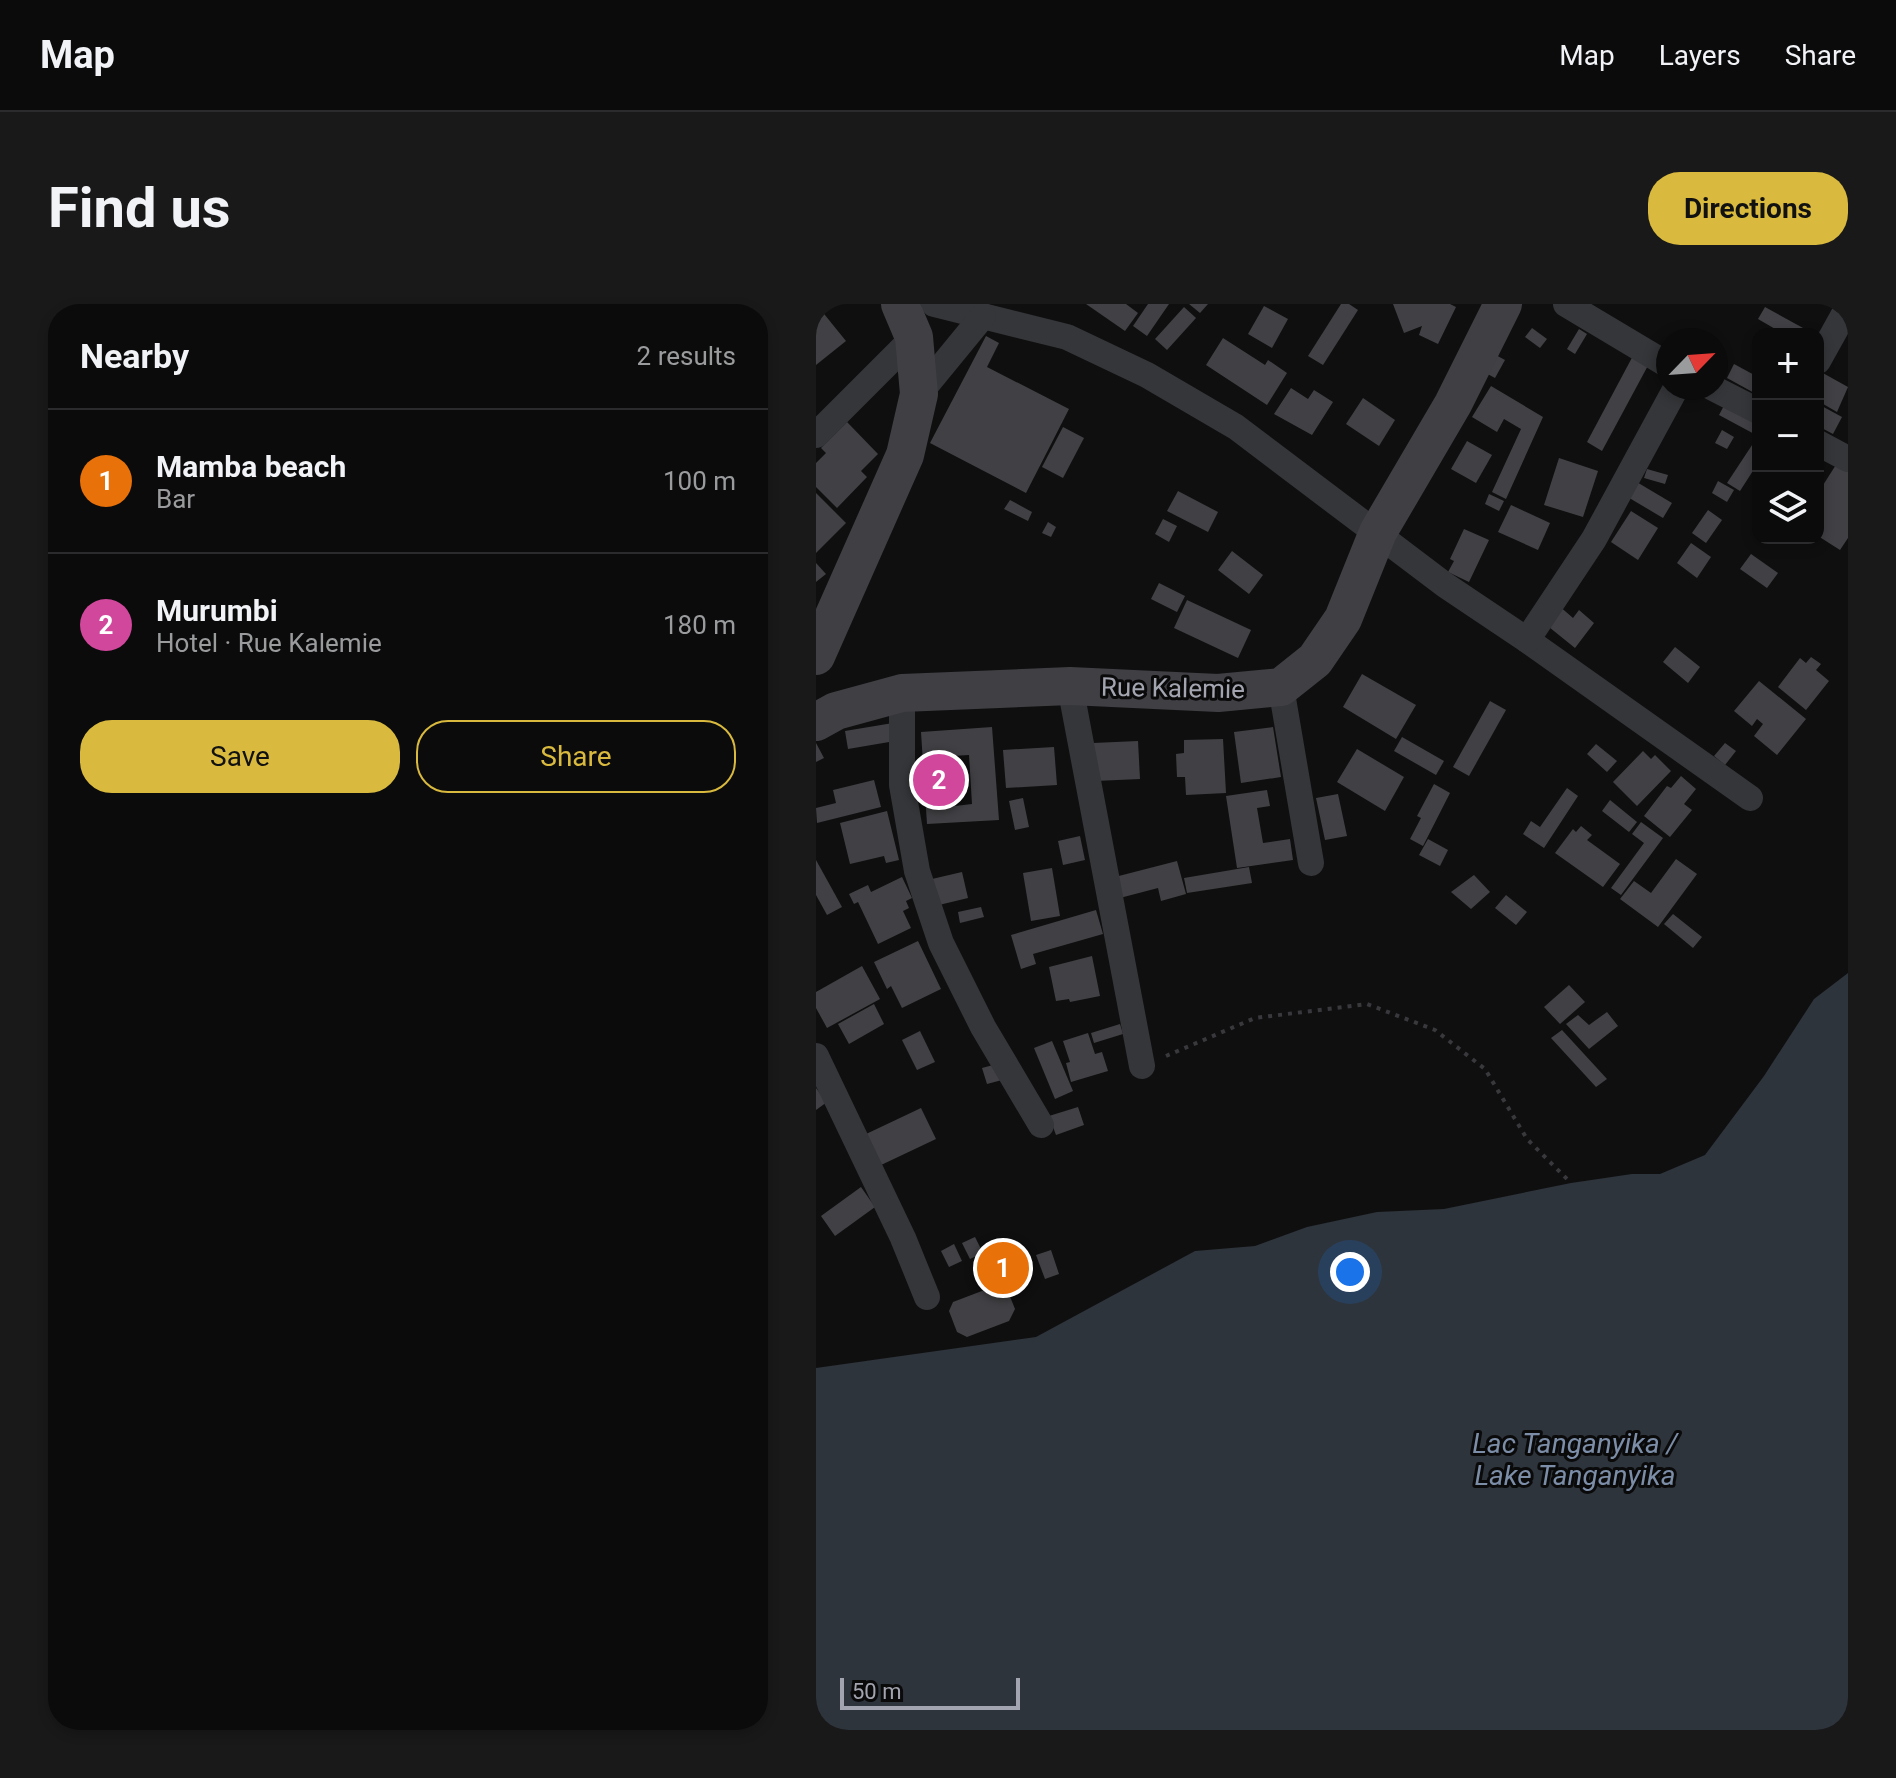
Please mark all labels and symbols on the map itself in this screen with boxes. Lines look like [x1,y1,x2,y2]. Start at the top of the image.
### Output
north arrow [1656,328,1728,400]
street label: Rue Kalemie [1101,672,1245,704]
pin: 2 [913,750,965,810]
pin: 1 [977,1238,1029,1298]
your location [1330,1252,1370,1292]
water label: Lac Tanganyika / Lake Tanganyika [1472,1427,1680,1492]
scale bar [840,1674,1020,1710]

